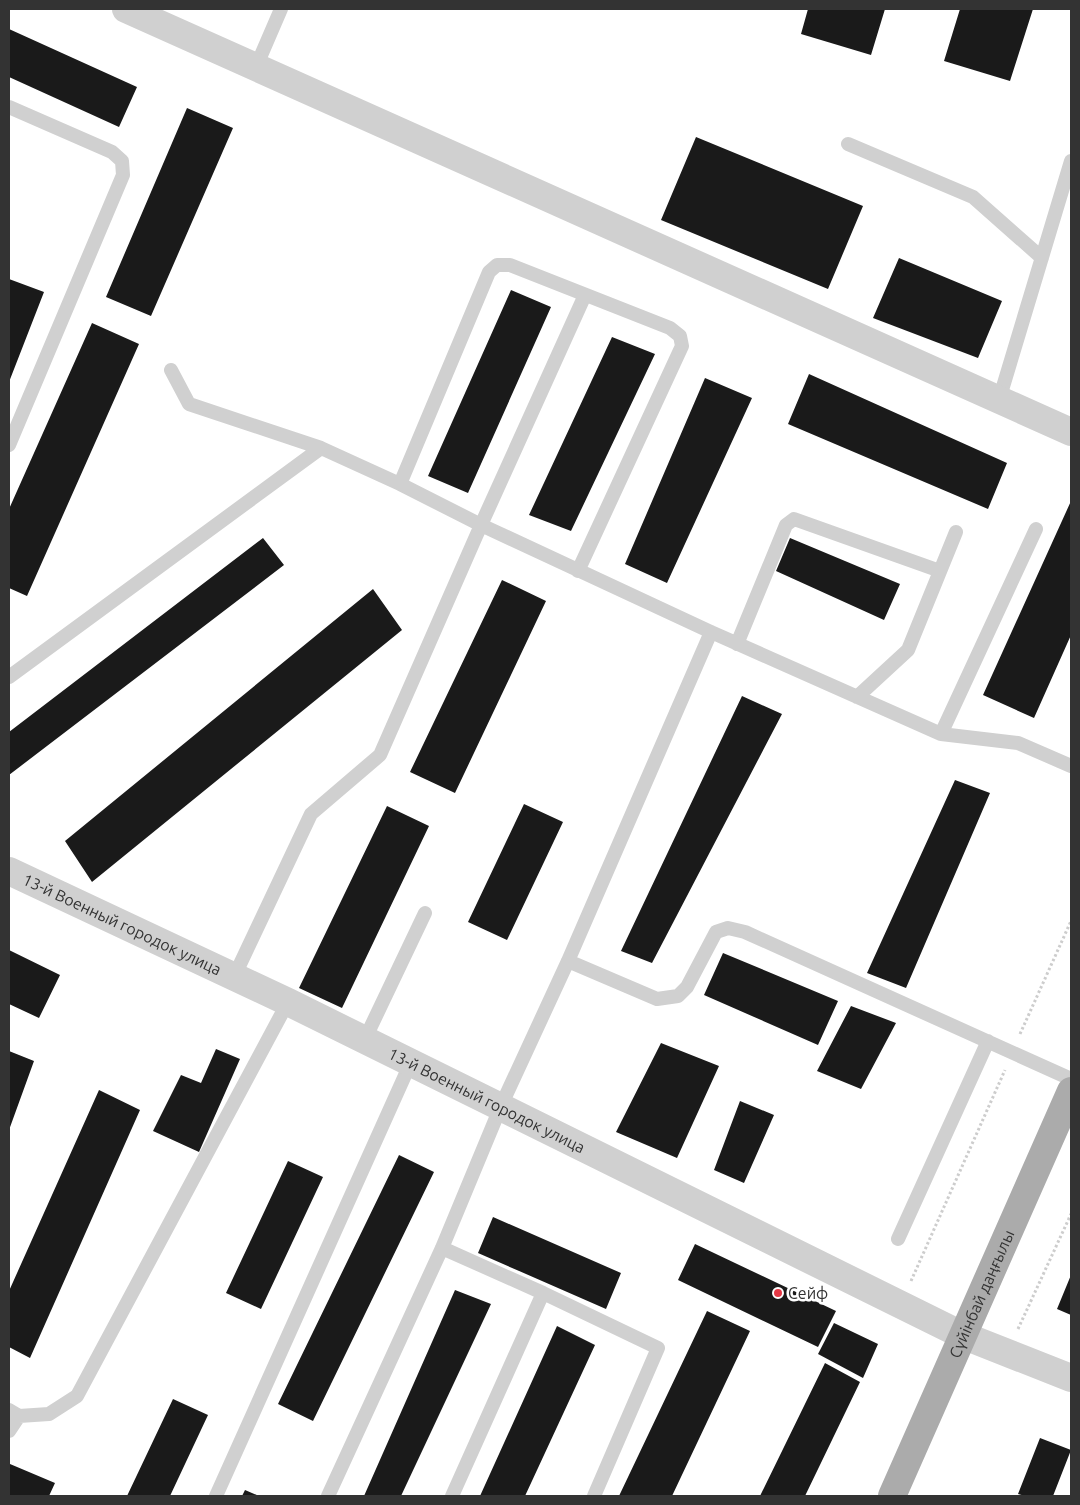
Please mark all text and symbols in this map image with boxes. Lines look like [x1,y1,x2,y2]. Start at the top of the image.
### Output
street label: 13-й Военный городок улица [20,870,224,978]
street label: 13-й Военный городок улица [386,1044,588,1156]
street label: Сүйінбай даңғылы [945,1227,1017,1361]
place label: Сейф [788,1284,828,1302]
marker: Сейф [772,1287,784,1299]

